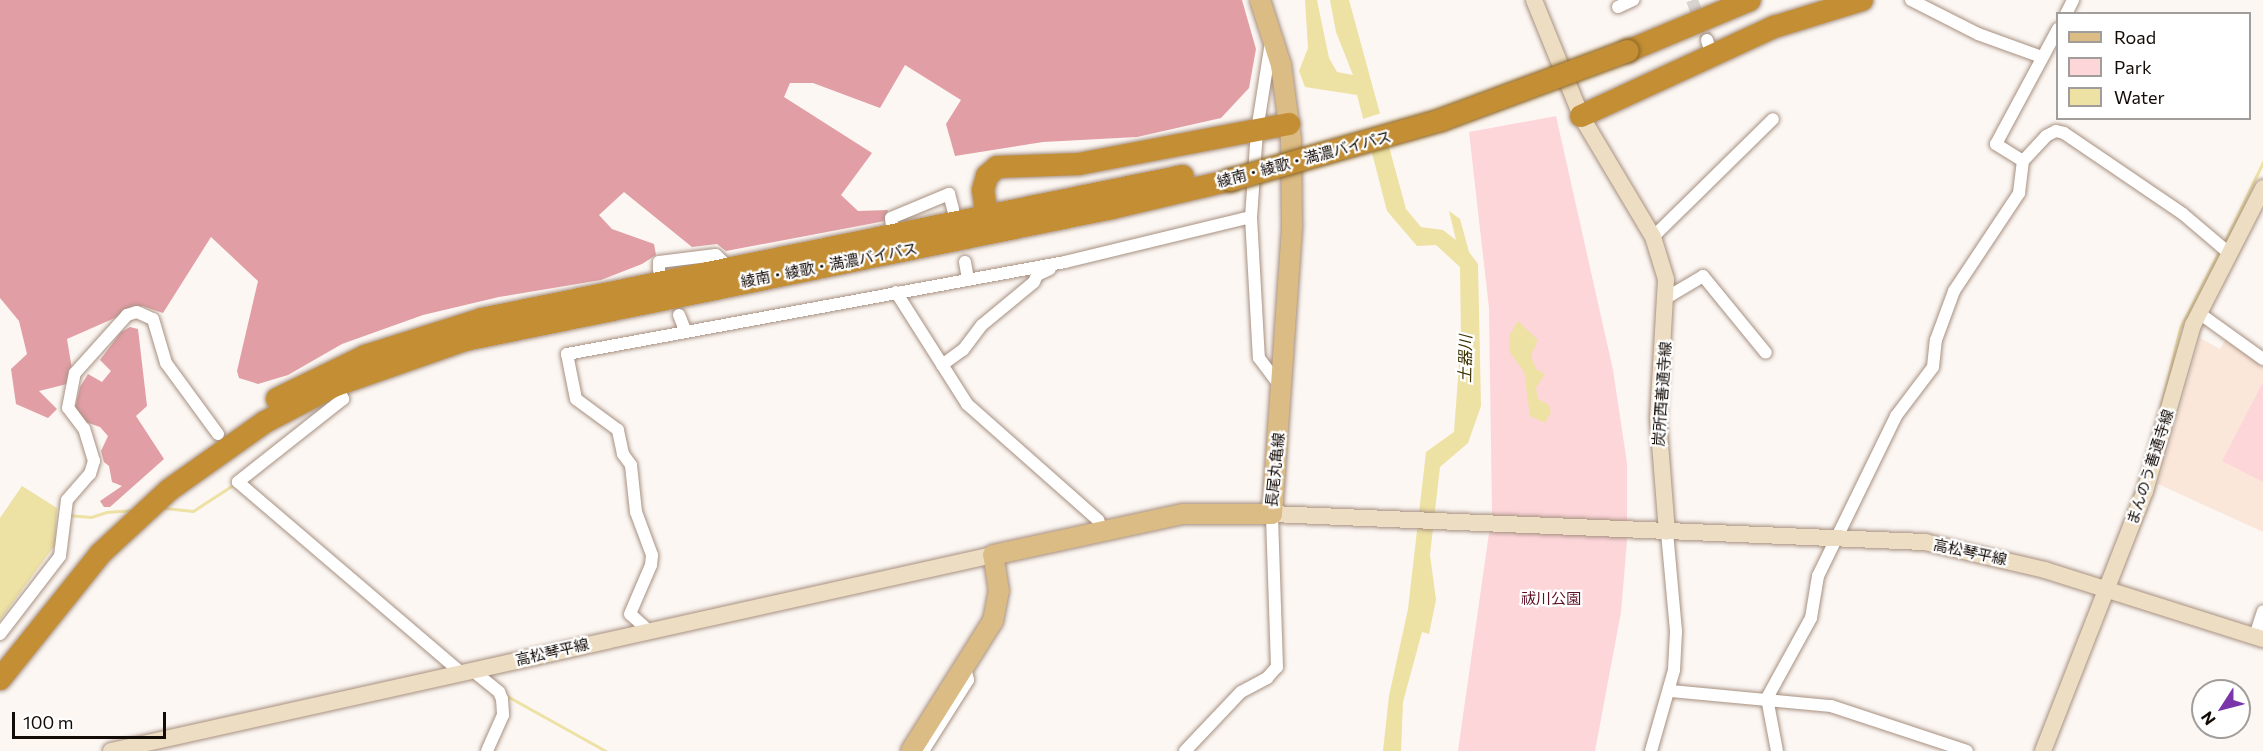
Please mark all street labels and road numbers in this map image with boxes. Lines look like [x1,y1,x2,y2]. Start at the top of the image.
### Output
street label: 綾南・綾歌・満濃バイパス [1215,127,1393,191]
street label: 綾南・綾歌・満濃バイパス [739,239,919,291]
street label: 炭所西善通寺線 [1649,341,1675,447]
street label: まんのう善通寺線 [2123,407,2177,527]
street label: 長尾丸亀線 [1262,432,1288,508]
street label: 高松琴平線 [1931,535,2009,569]
street label: 高松琴平線 [513,635,591,669]

